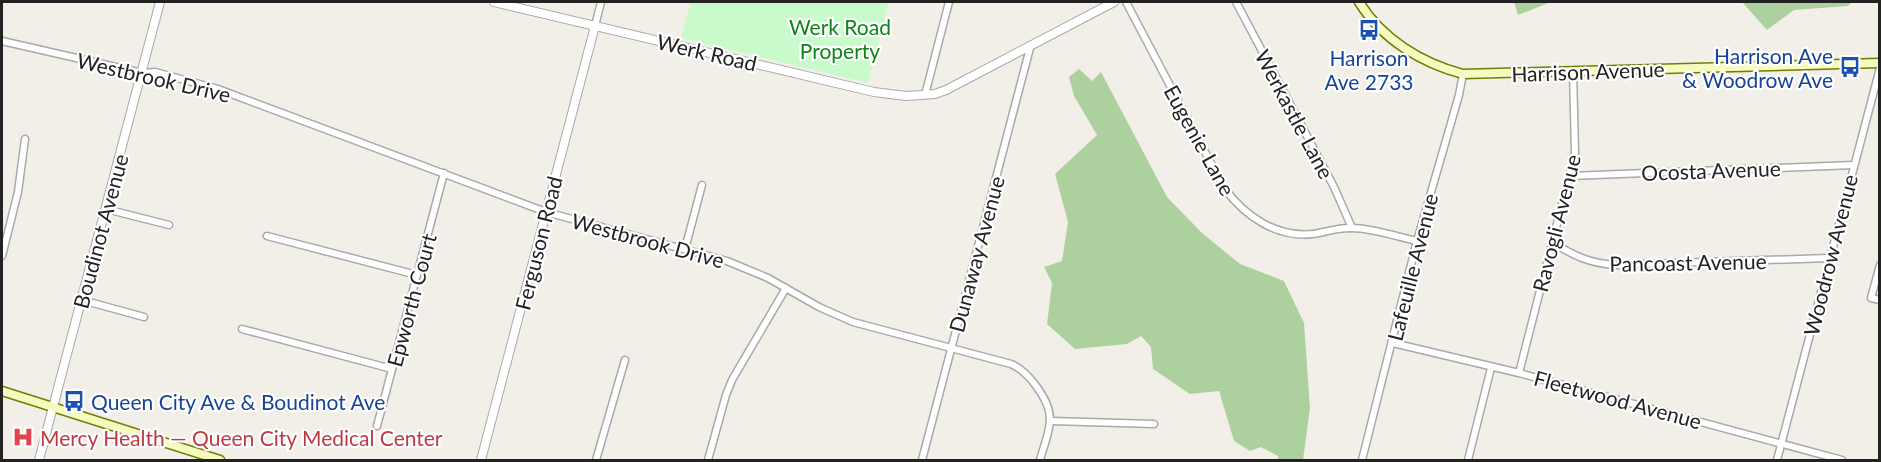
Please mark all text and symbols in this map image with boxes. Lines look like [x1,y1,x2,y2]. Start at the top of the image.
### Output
park label: Werk Road Property [789,14,891,63]
bus stop icon: Harrison Ave 2733 [1357,18,1381,42]
street label: Werk Road [655,28,759,76]
place label: Harrison Ave & Woodrow Ave [1682,43,1833,92]
street label: Werkastle Lane [1251,45,1339,183]
place label: Harrison Ave 2733 [1324,45,1414,94]
street label: Westbrook Drive [75,47,233,107]
bus stop icon: Harrison Ave & Woodrow Ave [1838,55,1862,79]
street label: Harrison Avenue [1511,56,1665,86]
street label: Eugenie Lane [1159,80,1241,200]
street label: Boudinot Avenue [67,151,133,311]
street label: Ravogli Avenue [1527,152,1585,294]
street label: Ocosta Avenue [1641,155,1781,185]
street label: Woodrow Avenue [1798,172,1862,338]
street label: Dunaway Avenue [943,173,1009,335]
street label: Ferguson Road [509,174,567,312]
street label: Lafeuille Avenue [1382,191,1442,343]
street label: Westbrook Drive [569,208,727,272]
street label: Epworth Court [381,230,441,369]
street label: Pancoast Avenue [1609,248,1767,276]
street label: Fleetwood Avenue [1532,365,1704,433]
bus stop icon: Queen City Ave & Boudinot Ave [62,389,86,413]
place label: Queen City Ave & Boudinot Ave [91,389,385,414]
hospital icon: Mercy Health — Queen City Medical Center [11,425,35,449]
place label: Mercy Health — Queen City Medical Center [40,425,443,450]

